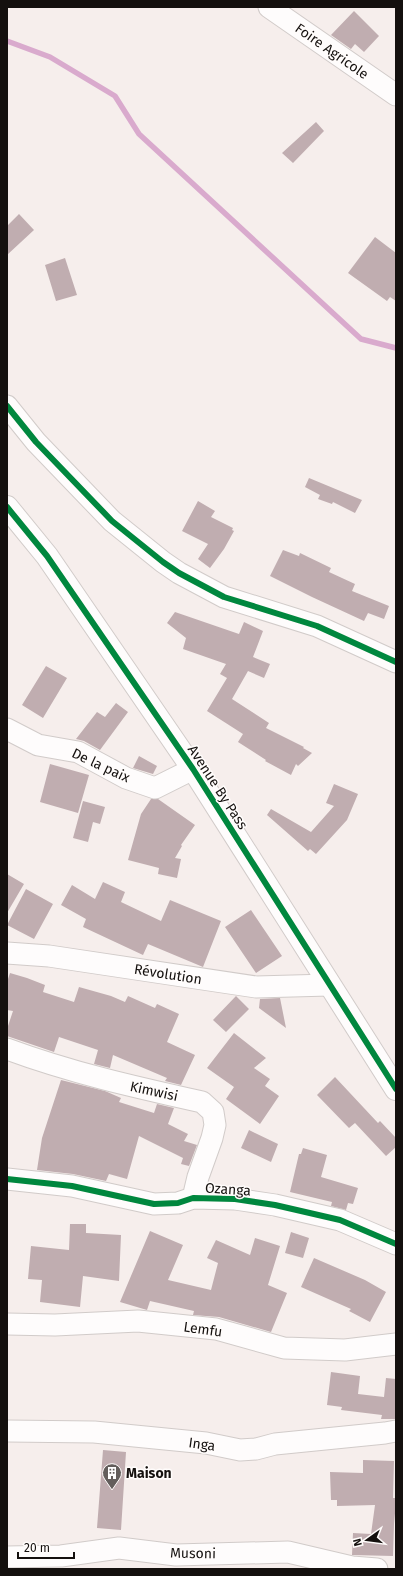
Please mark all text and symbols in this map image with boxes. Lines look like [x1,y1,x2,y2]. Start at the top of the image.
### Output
street label: Foire Agricole [292,20,372,83]
street label: Avenue By Pass [184,742,251,833]
street label: De la paix [69,745,133,786]
street label: Révolution [133,961,203,988]
street label: Kimwisi [128,1078,179,1105]
street label: Ozanga [204,1179,251,1200]
street label: Lemfu [182,1318,223,1341]
street label: Inga [187,1434,216,1455]
building icon: Maison [101,1462,123,1490]
place label: Maison [126,1465,172,1482]
north arrow [347,1520,387,1560]
scale bar [18,1534,74,1560]
text: N [351,1537,365,1547]
text: 20 m [24,1541,50,1555]
street label: Musoni [170,1545,216,1562]

